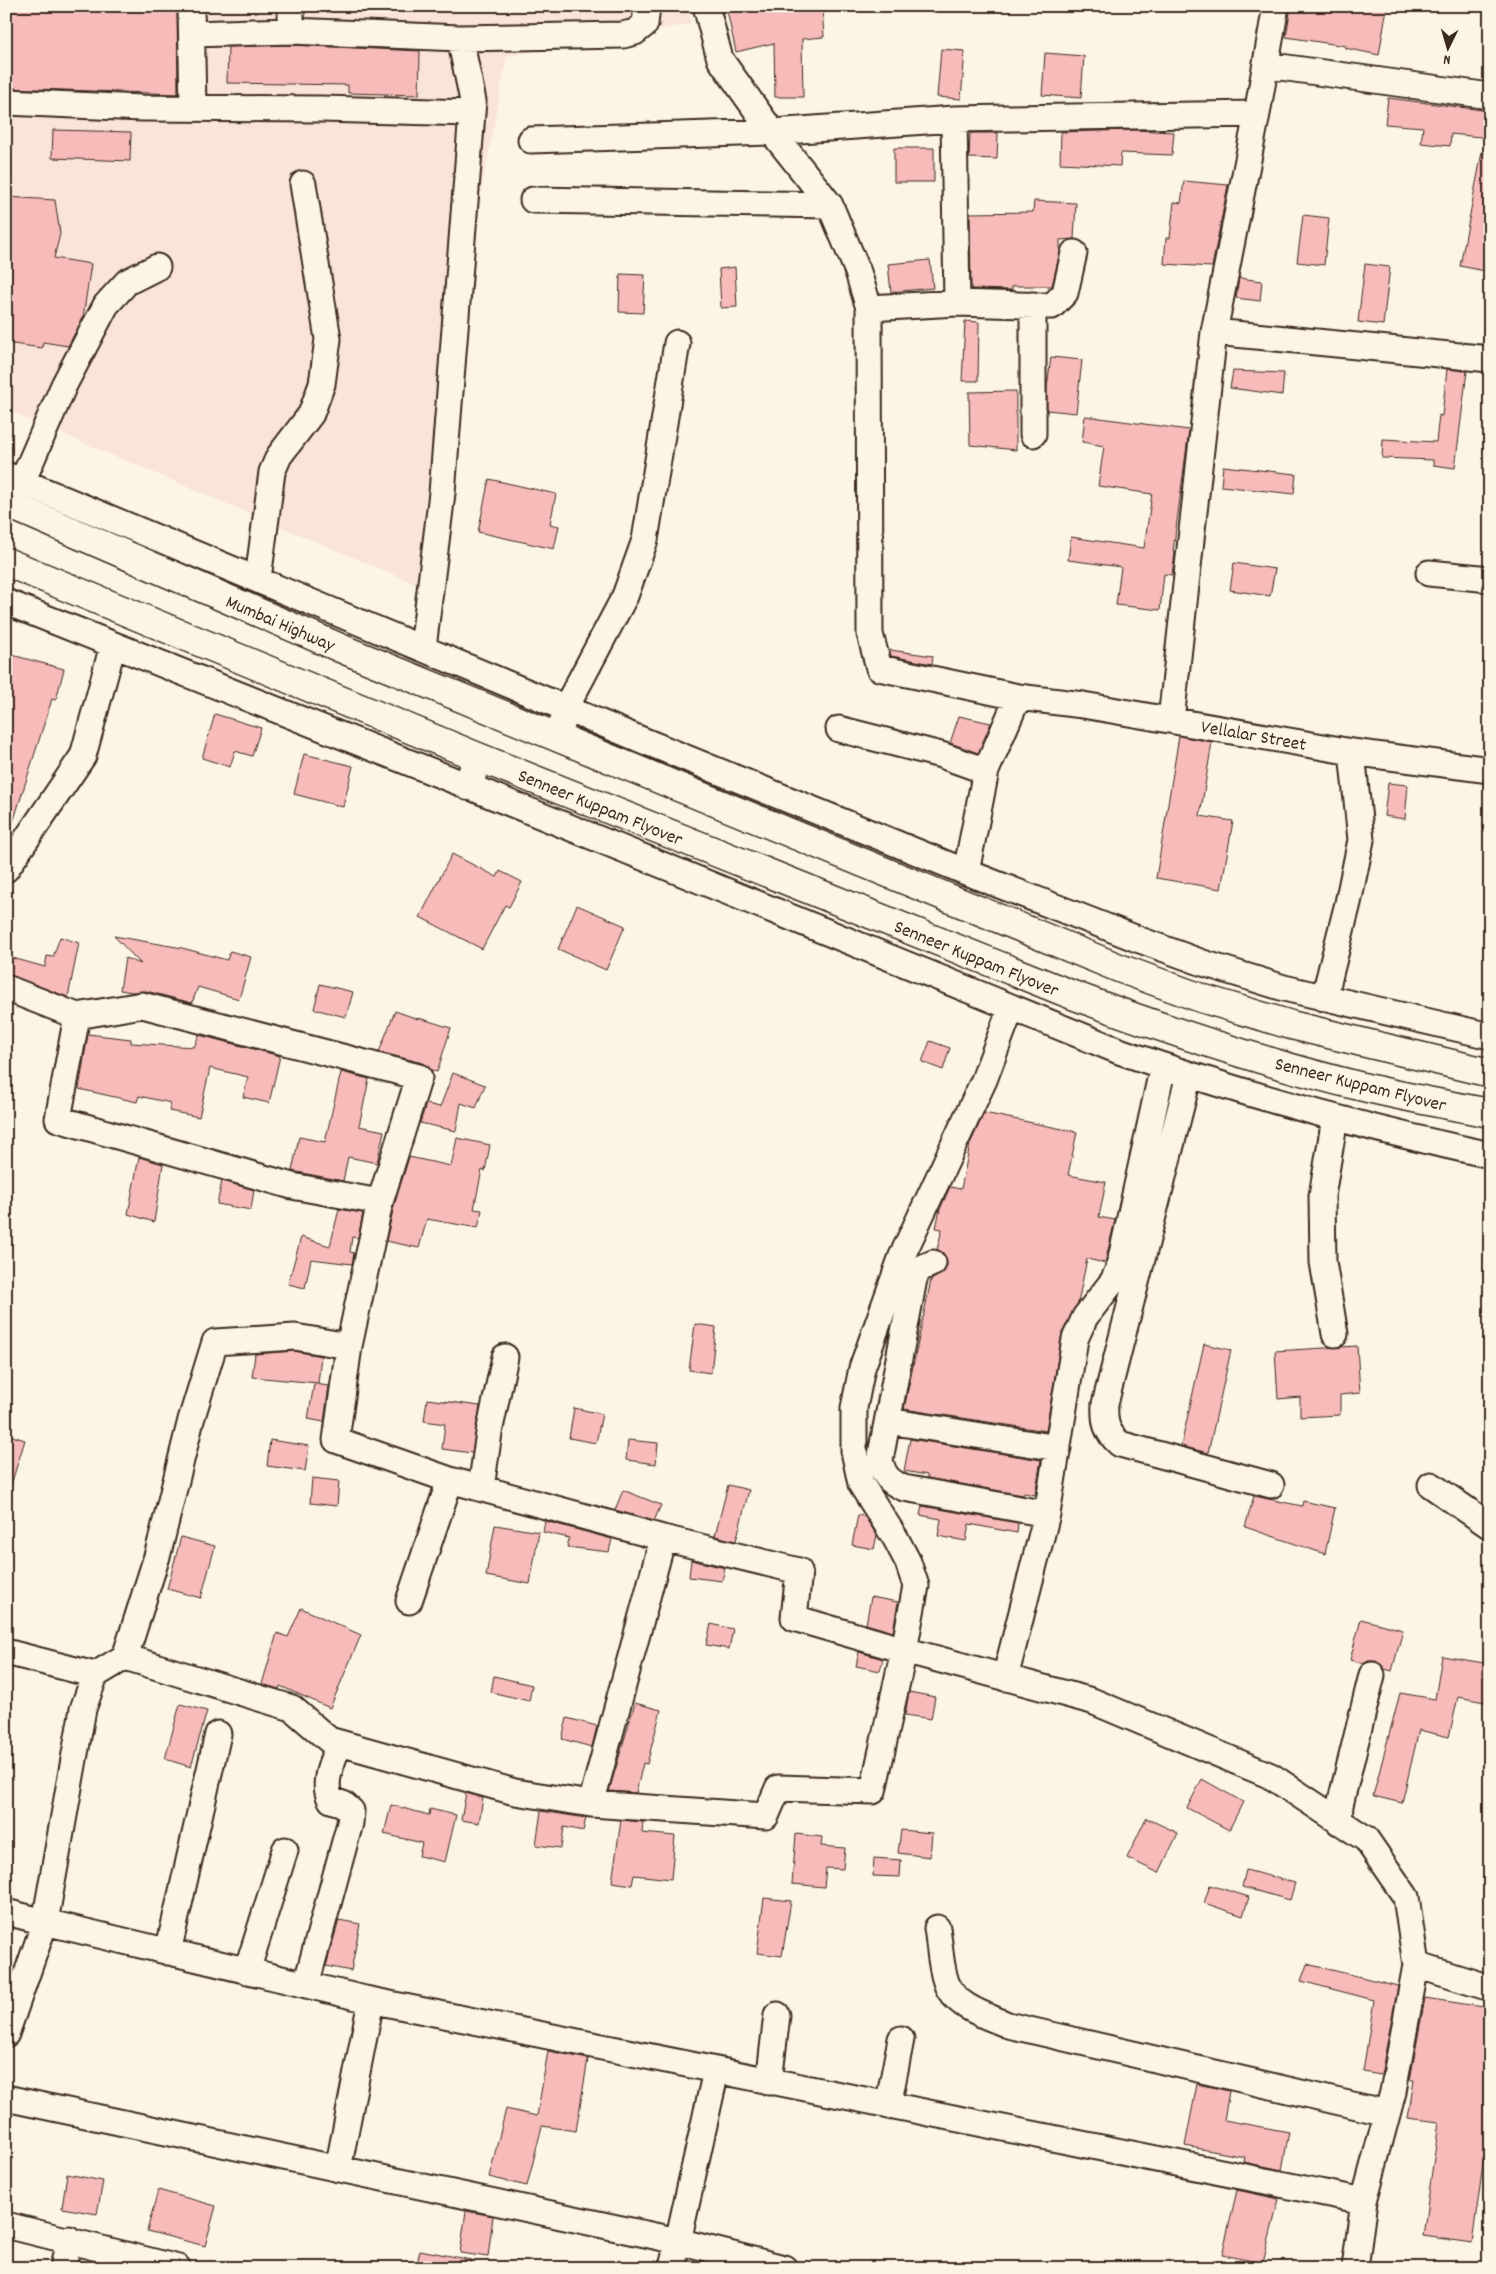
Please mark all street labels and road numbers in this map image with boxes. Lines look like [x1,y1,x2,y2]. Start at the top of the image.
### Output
street label: Mumbai Highway [221,590,339,661]
street label: Vellalar Street [1199,715,1308,760]
street label: Senneer Kuppam Flyover [513,764,686,855]
street label: Senneer Kuppam Flyover [889,915,1062,1006]
street label: Senneer Kuppam Flyover [1272,1052,1449,1121]

